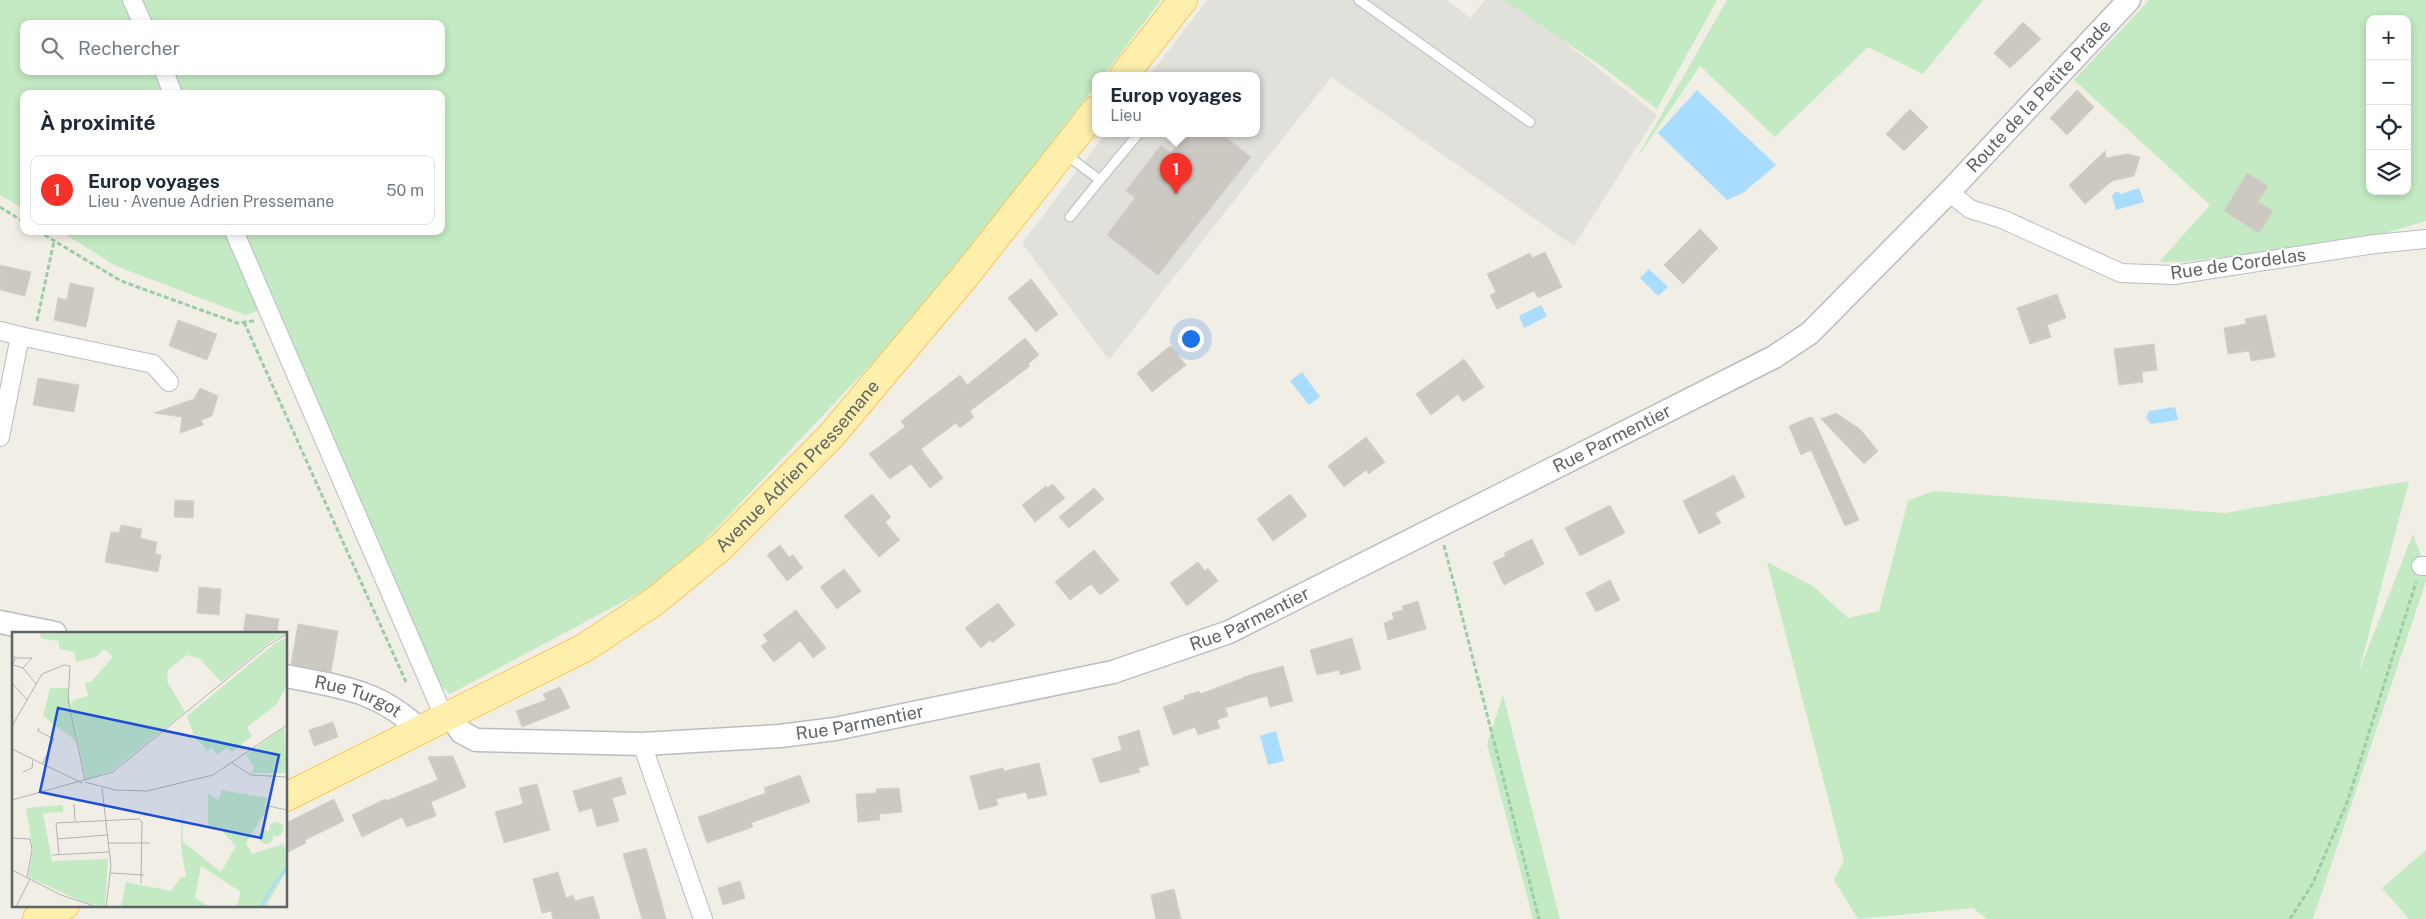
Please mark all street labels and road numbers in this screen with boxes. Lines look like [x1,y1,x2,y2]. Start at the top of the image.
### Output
street label: Route de la Petite Prade [1962,15,2115,177]
street label: Rue de Cordelas [2169,244,2307,283]
street label: Avenue Adrien Pressemane [711,376,883,556]
street label: Rue Parmentier [1549,400,1674,477]
street label: Rue Parmentier [1187,582,1313,655]
street label: Rue Turgot [313,671,406,721]
street label: Rue Parmentier [794,700,925,744]

